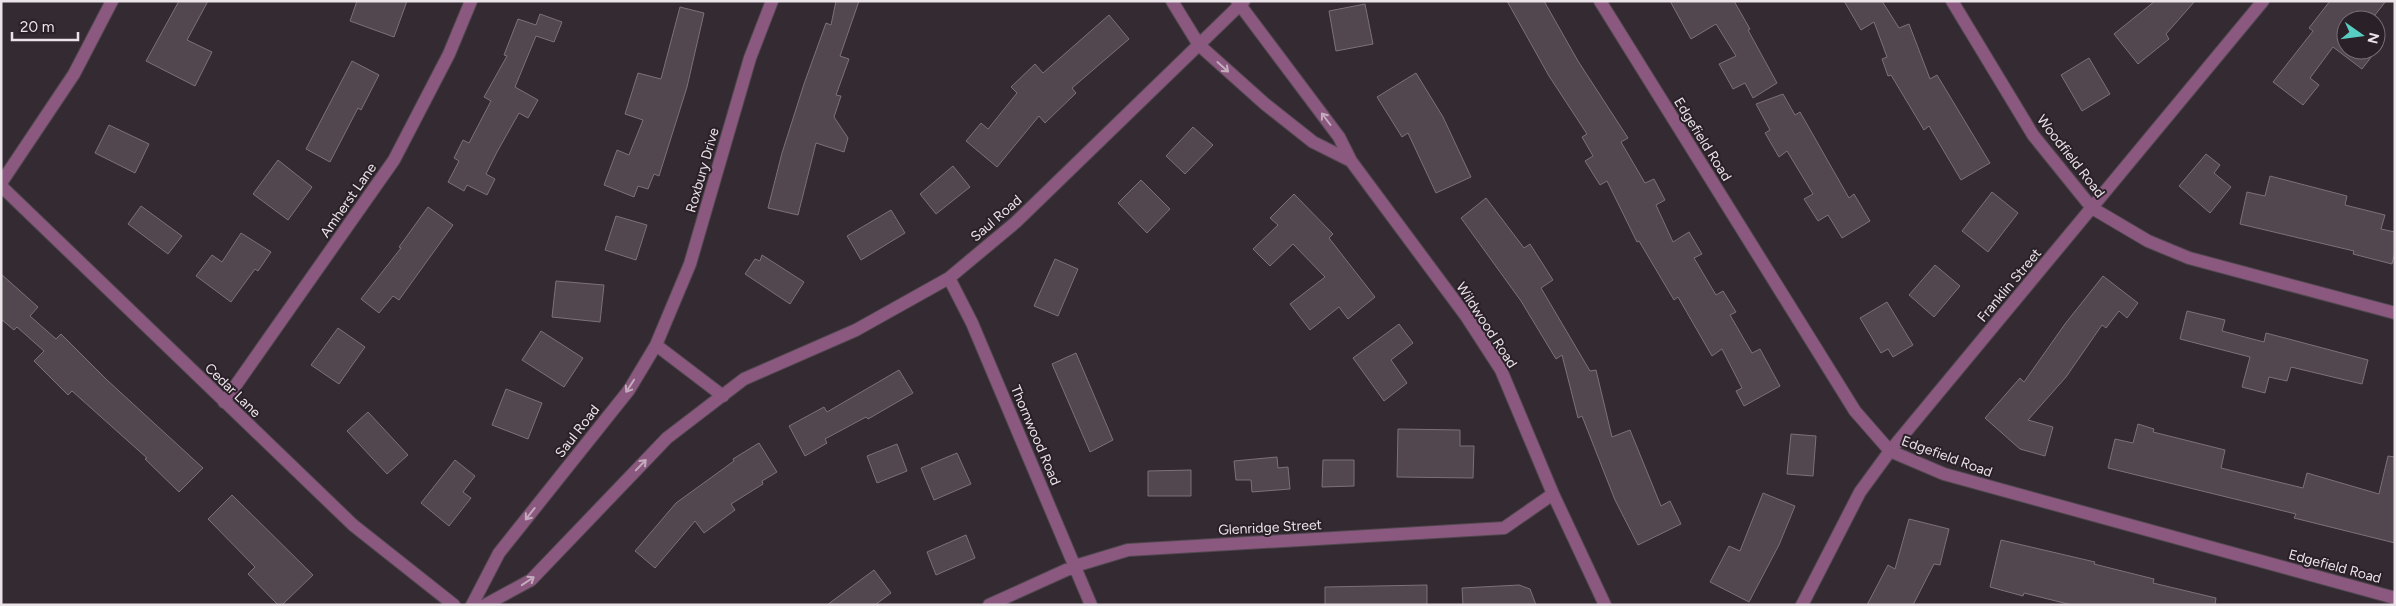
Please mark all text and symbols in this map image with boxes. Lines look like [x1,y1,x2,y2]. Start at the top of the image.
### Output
scale bar [12,10,79,42]
north arrow [2336,10,2386,60]
text: 20 m [20,18,54,36]
text: N [2364,31,2383,45]
one-way arrow [1216,61,1229,72]
street label: Edgefield Road [1670,94,1735,184]
one-way arrow [1321,112,1331,126]
street label: Woodfield Road [2033,112,2108,201]
street label: Roxbury Drive [682,125,723,214]
street label: Amherst Lane [317,160,380,241]
street label: Saul Road [967,192,1025,245]
street label: Franklin Street [1974,245,2045,326]
street label: Wildwood Road [1453,279,1521,371]
street label: Cedar Lane [201,360,264,421]
one-way arrow [625,379,635,393]
street label: Thornwood Road [1007,383,1064,488]
street label: Saul Road [552,402,603,461]
street label: Edgefield Road [1899,432,1995,481]
one-way arrow [635,458,647,471]
one-way arrow [525,507,536,520]
street label: Glenridge Street [1218,516,1322,539]
street label: Edgefield Road [2287,546,2383,587]
one-way arrow [521,576,535,586]

